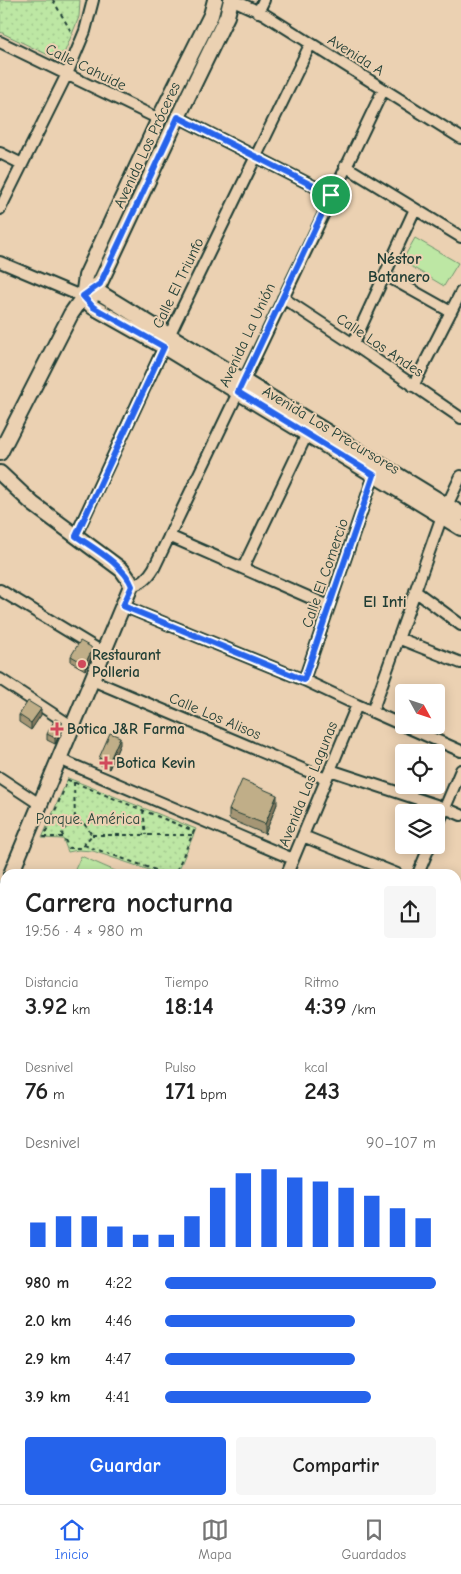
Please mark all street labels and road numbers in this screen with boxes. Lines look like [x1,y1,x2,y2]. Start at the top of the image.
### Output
street label: Avenida A [324,31,388,80]
street label: Calle Cahuide [43,40,130,94]
street label: Avenida Los Próceres [110,79,184,211]
street label: Calle El Triunfo [148,235,208,331]
street label: Avenida La Unión [215,280,279,390]
street label: Calle Los Andes [333,309,427,381]
street label: Avenida Los Precursores [259,382,403,478]
street label: Calle El Comercio [298,516,352,630]
street label: Calle Los Alisos [166,689,264,743]
street label: Avenida Las Lagunas [275,719,341,849]

